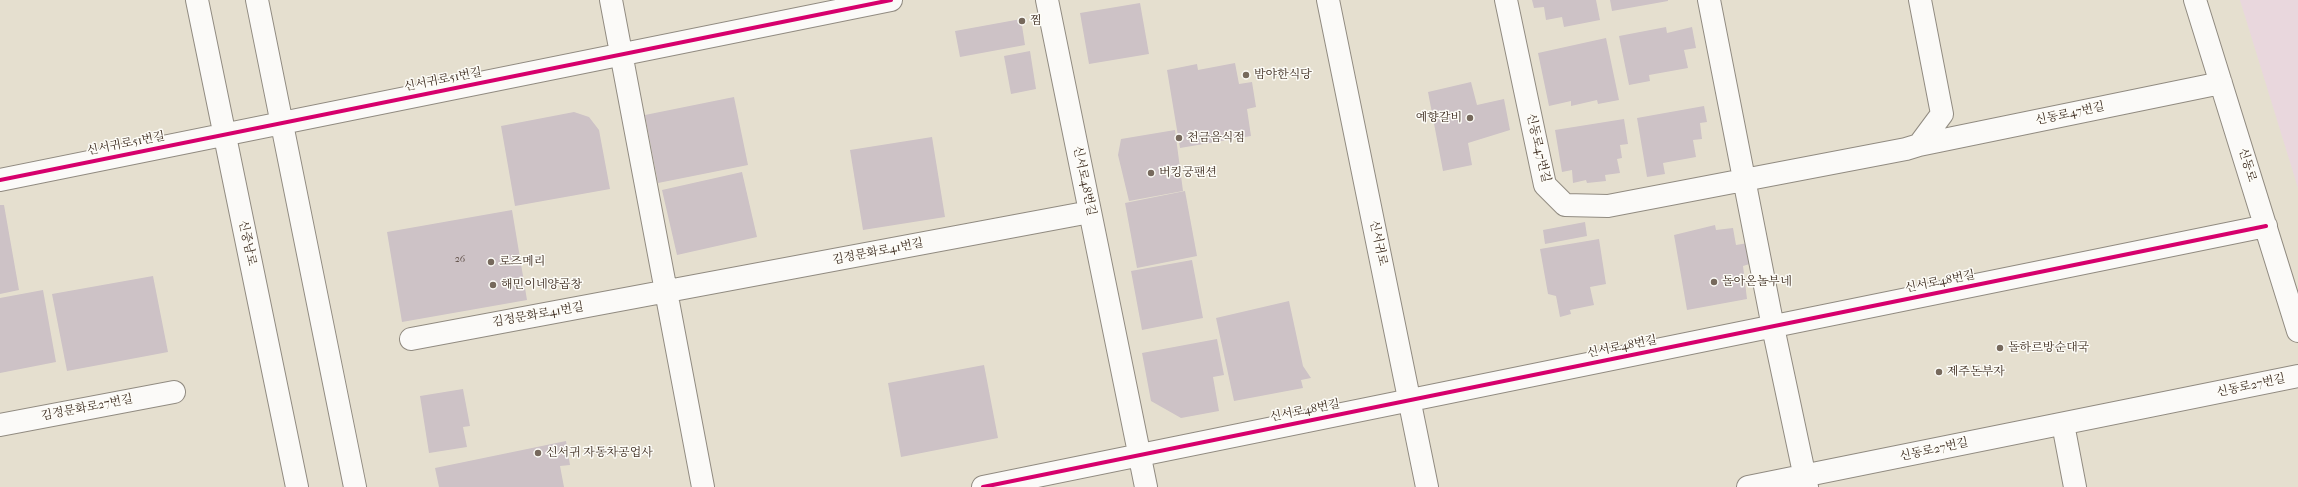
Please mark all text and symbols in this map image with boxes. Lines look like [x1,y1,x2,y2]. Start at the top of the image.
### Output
place label: 찜 [1030,14,1042,28]
marker: 찜 [1017,16,1027,26]
street label: 신서귀로51번길 [403,65,483,95]
place label: 밤야한식당 [1254,68,1312,82]
marker: 밤야한식당 [1241,70,1251,80]
street label: 신동로47번길 [2034,100,2106,128]
place label: 예향갈비 [1416,111,1462,125]
street label: 신동로47번길 [1523,112,1553,184]
marker: 예향갈비 [1465,113,1475,123]
street label: 신서귀로51번길 [86,129,166,159]
place label: 천금음식점 [1187,131,1245,145]
marker: 천금음식점 [1174,133,1184,143]
street label: 신서로48번길 [1070,145,1098,217]
street label: 신동로 [2235,146,2259,184]
place label: 버킹궁팬션 [1159,166,1217,180]
marker: 버킹궁팬션 [1146,168,1156,178]
street label: 신중남로 [235,219,259,267]
street label: 신서귀로 [1366,219,1390,267]
street label: 김정문화로41번길 [831,236,925,268]
house number: 26 [455,254,465,266]
place label: 로즈메리 [499,255,545,269]
marker: 로즈메리 [486,257,496,267]
street label: 신서로48번길 [1904,268,1976,296]
place label: 돌아온놀부네 [1722,275,1792,289]
marker: 돌아온놀부네 [1709,277,1719,287]
place label: 해민이네양곱창 [501,278,582,292]
marker: 해민이네양곱창 [488,280,498,290]
street label: 김정문화로41번길 [491,300,585,330]
street label: 신서로48번길 [1586,333,1658,361]
place label: 돌하르방순대국 [2008,341,2089,355]
marker: 돌하르방순대국 [1995,343,2005,353]
place label: 제주돈부자 [1947,365,2005,379]
marker: 제주돈부자 [1934,367,1944,377]
street label: 신동로27번길 [2215,372,2287,400]
street label: 김정문화로27번길 [40,392,134,424]
street label: 신서로48번길 [1269,397,1341,425]
street label: 신동로27번길 [1898,436,1970,464]
place label: 신서귀 자동차공업사 [546,446,653,460]
marker: 신서귀 자동차공업사 [533,448,543,458]

